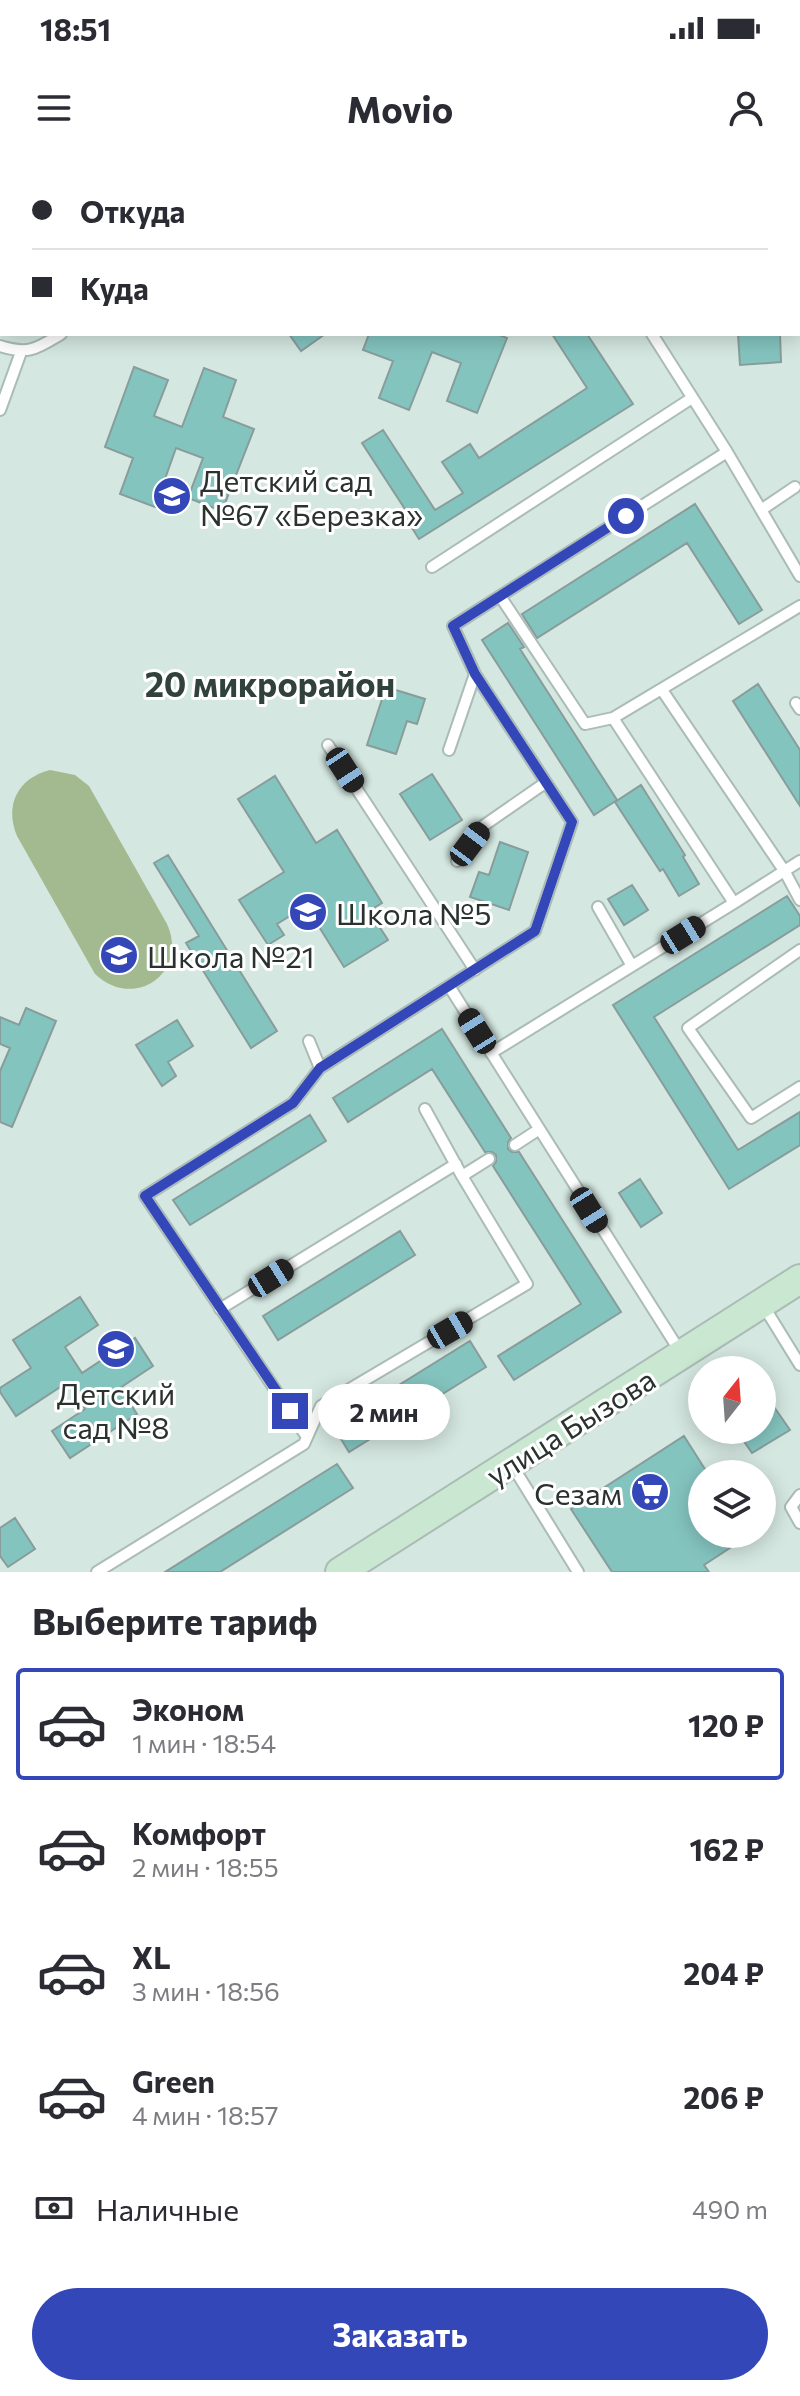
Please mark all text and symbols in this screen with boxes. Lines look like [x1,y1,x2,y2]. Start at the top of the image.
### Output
text: 18:51 [40,10,111,47]
icon: menu [32,86,76,130]
text: Movio [347,86,453,130]
icon: person [724,86,768,130]
text: Откуда [80,192,185,229]
text: Куда [80,269,149,306]
place label: Детский сад №67 «Березка» [200,461,423,532]
school or university icon: Детский сад №67 «Березка» [151,475,193,517]
route start [608,498,644,534]
district label: 20 микрорайон [145,662,395,704]
car [322,743,368,797]
car [446,818,494,870]
school or university icon: Школа №5 [287,891,329,933]
place label: Школа №5 [336,894,491,931]
car [656,912,710,958]
school or university icon: Школа №21 [98,934,140,976]
place label: Школа №21 [147,937,315,974]
car [454,1004,500,1058]
car [566,1183,612,1237]
car [244,1255,298,1301]
car [423,1308,477,1352]
school or university icon: Детский сад №8 [95,1328,137,1370]
north arrow [688,1356,776,1444]
map controls [688,1356,776,1548]
street label: улица Бызова [479,1359,661,1493]
place label: Детский сад №8 [57,1374,175,1445]
callout: 2 мин [318,1383,450,1439]
route end [272,1393,308,1429]
text: 2 мин [349,1396,419,1427]
button: layers [688,1460,776,1548]
supermarket icon: Сезам [629,1471,671,1513]
place label: Сезам [534,1474,622,1511]
text: Выберите тариф [32,1598,317,1642]
icon: car [36,1688,108,1760]
text: Эконом [132,1690,244,1727]
text: 120 ₽ [688,1706,764,1743]
text: 1 мин · 18:54 [132,1727,276,1758]
icon: car [36,1812,108,1884]
text: Комфорт [132,1814,266,1851]
text: 162 ₽ [690,1830,764,1867]
text: 2 мин · 18:55 [132,1851,279,1882]
icon: car [36,1936,108,2008]
text: XL [132,1938,171,1975]
text: 204 ₽ [683,1954,764,1991]
text: 3 мин · 18:56 [132,1975,280,2006]
icon: car [36,2060,108,2132]
text: Green [132,2062,215,2099]
text: 206 ₽ [683,2078,764,2115]
text: 4 мин · 18:57 [132,2099,279,2130]
icon: cash [32,2186,76,2230]
text: Наличные [96,2190,239,2227]
text: 490 m [692,2193,768,2224]
button: Заказать [32,2288,768,2380]

